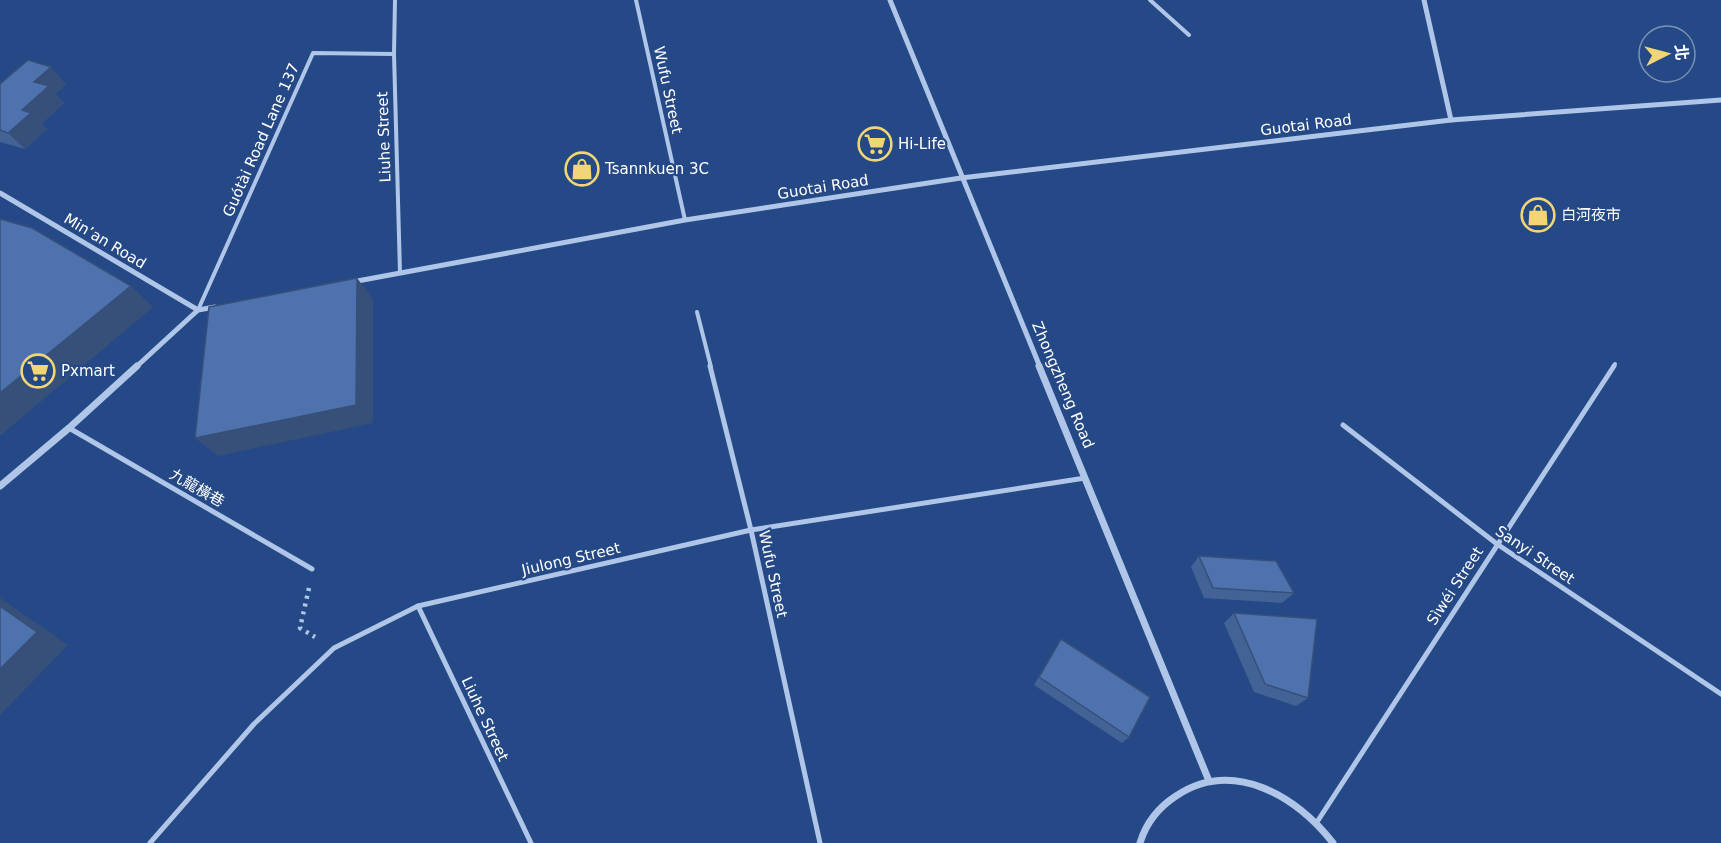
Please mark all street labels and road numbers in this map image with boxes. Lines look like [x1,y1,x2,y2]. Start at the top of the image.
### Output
street label: Wufu Street [650,45,686,135]
street label: Guótài Road Lane 137 [219,60,303,220]
street label: Liuhe Street [373,91,395,183]
street label: Guotai Road [1259,110,1353,140]
street label: Guotai Road [776,171,870,203]
street label: Min’an Road [61,209,149,273]
street label: Zhongzheng Road [1028,319,1098,451]
street label: 九龍橫巷 [167,465,227,511]
street label: Sanyi Street [1492,522,1578,588]
street label: Wufu Street [755,529,791,619]
street label: Jiulong Street [519,539,622,579]
street label: Sìwéi Street [1423,543,1487,629]
street label: Liuhe Street [458,674,512,764]

